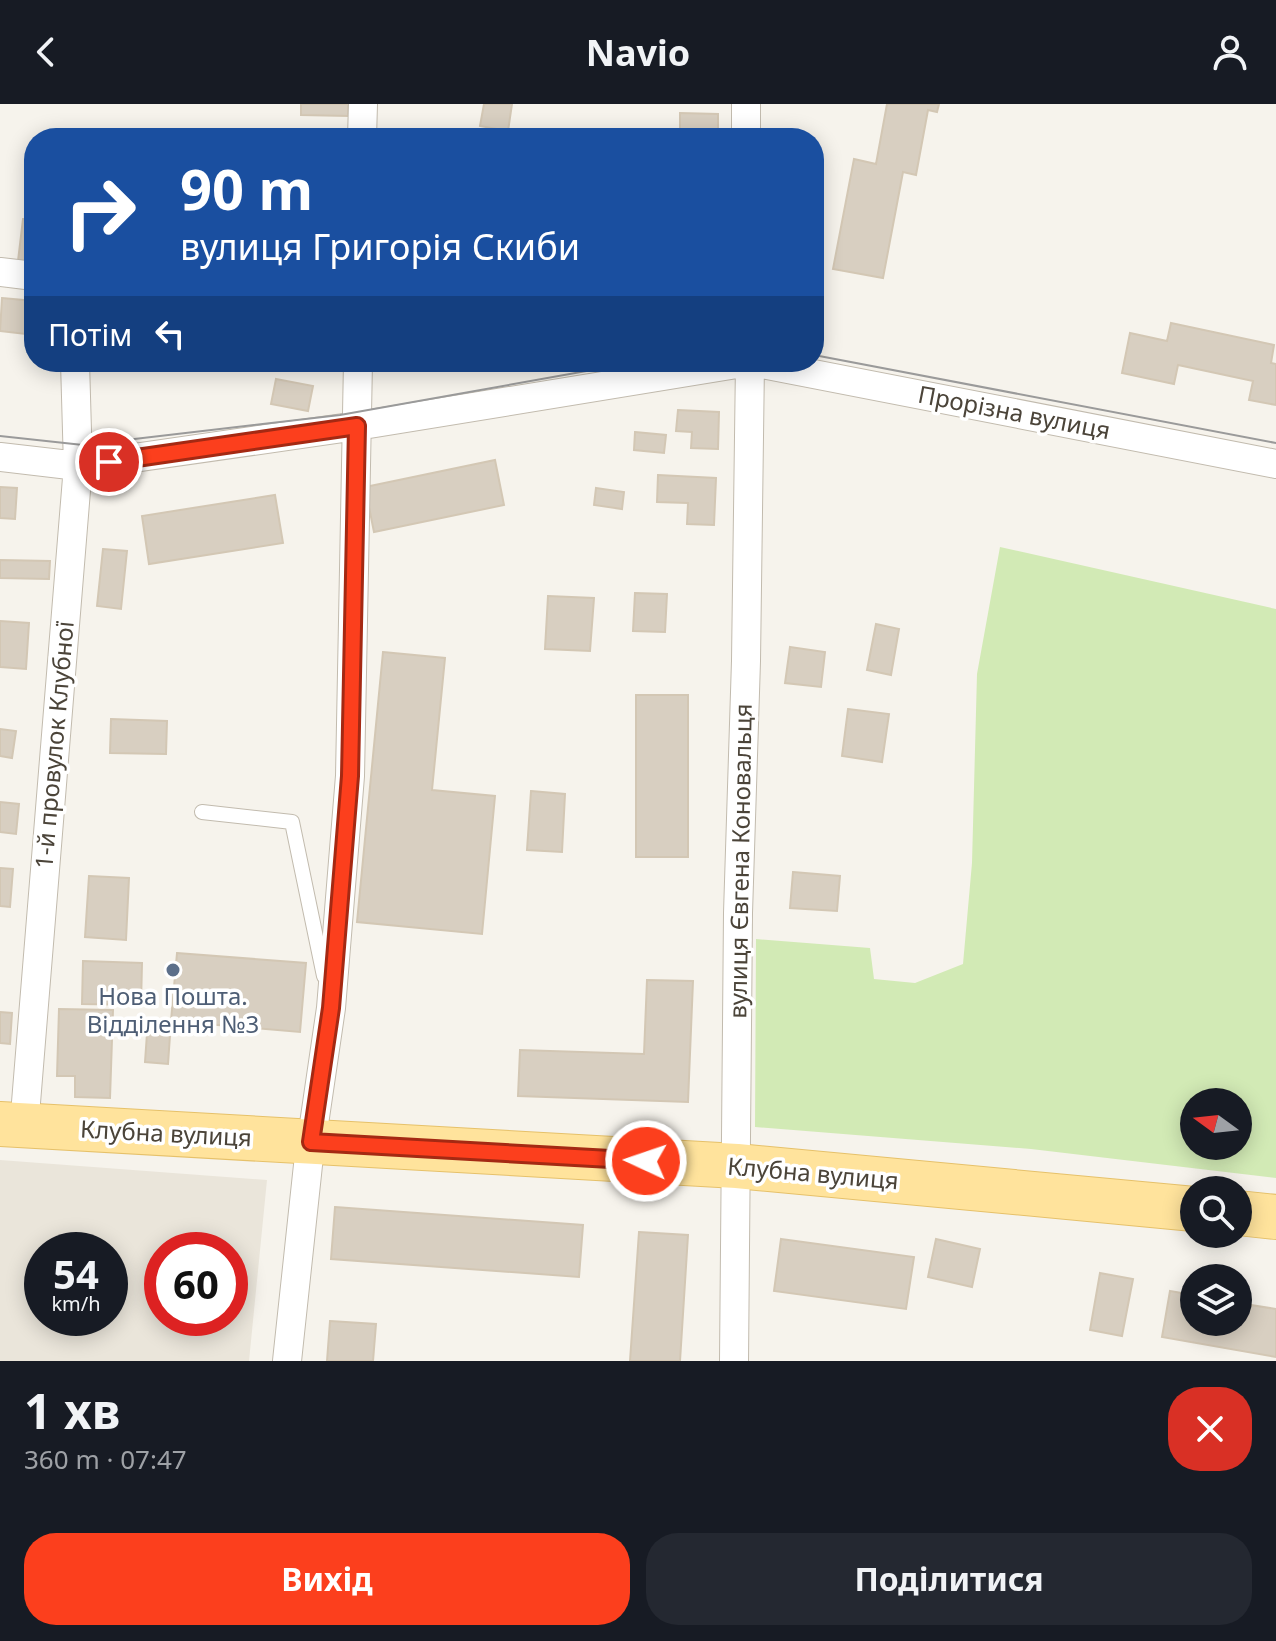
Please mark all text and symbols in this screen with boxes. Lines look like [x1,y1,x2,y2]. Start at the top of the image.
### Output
text: Navio [586,28,690,77]
icon: back [24,30,68,74]
icon: person [1208,30,1252,74]
text: 90 m [180,150,313,226]
icon: right [48,160,152,264]
text: вулиця Григорія Скиби [180,222,580,271]
icon: left [148,312,192,356]
text: Потім [48,314,132,355]
street label: Прорізна вулиця [915,377,1113,446]
pin [75,428,143,496]
icon: arrive [87,440,131,484]
street label: 1-й провулок Клубної [26,620,81,870]
street label: вулиця Євгена Коновальця [720,703,759,1019]
marker: Нова Пошта. Відділення №3 [164,961,182,979]
place label: Нова Пошта. Відділення №3 [87,979,259,1040]
north arrow [1180,1088,1252,1160]
map controls [1180,1088,1252,1336]
street label: Клубна вулиця [79,1112,253,1153]
position arrow [604,1119,688,1203]
street label: Клубна вулиця [726,1149,900,1196]
button: search [1180,1176,1252,1248]
speed limit sign: 60 [144,1232,248,1336]
text: 54 [53,1246,99,1301]
button: layers [1180,1264,1252,1336]
text: km/h [51,1290,101,1317]
text: 1 хв [24,1378,120,1443]
button: close [1168,1387,1252,1471]
text: 360 m · 07:47 [24,1441,187,1477]
button: Вихід [24,1533,630,1625]
button: Поділитися [646,1533,1252,1625]

